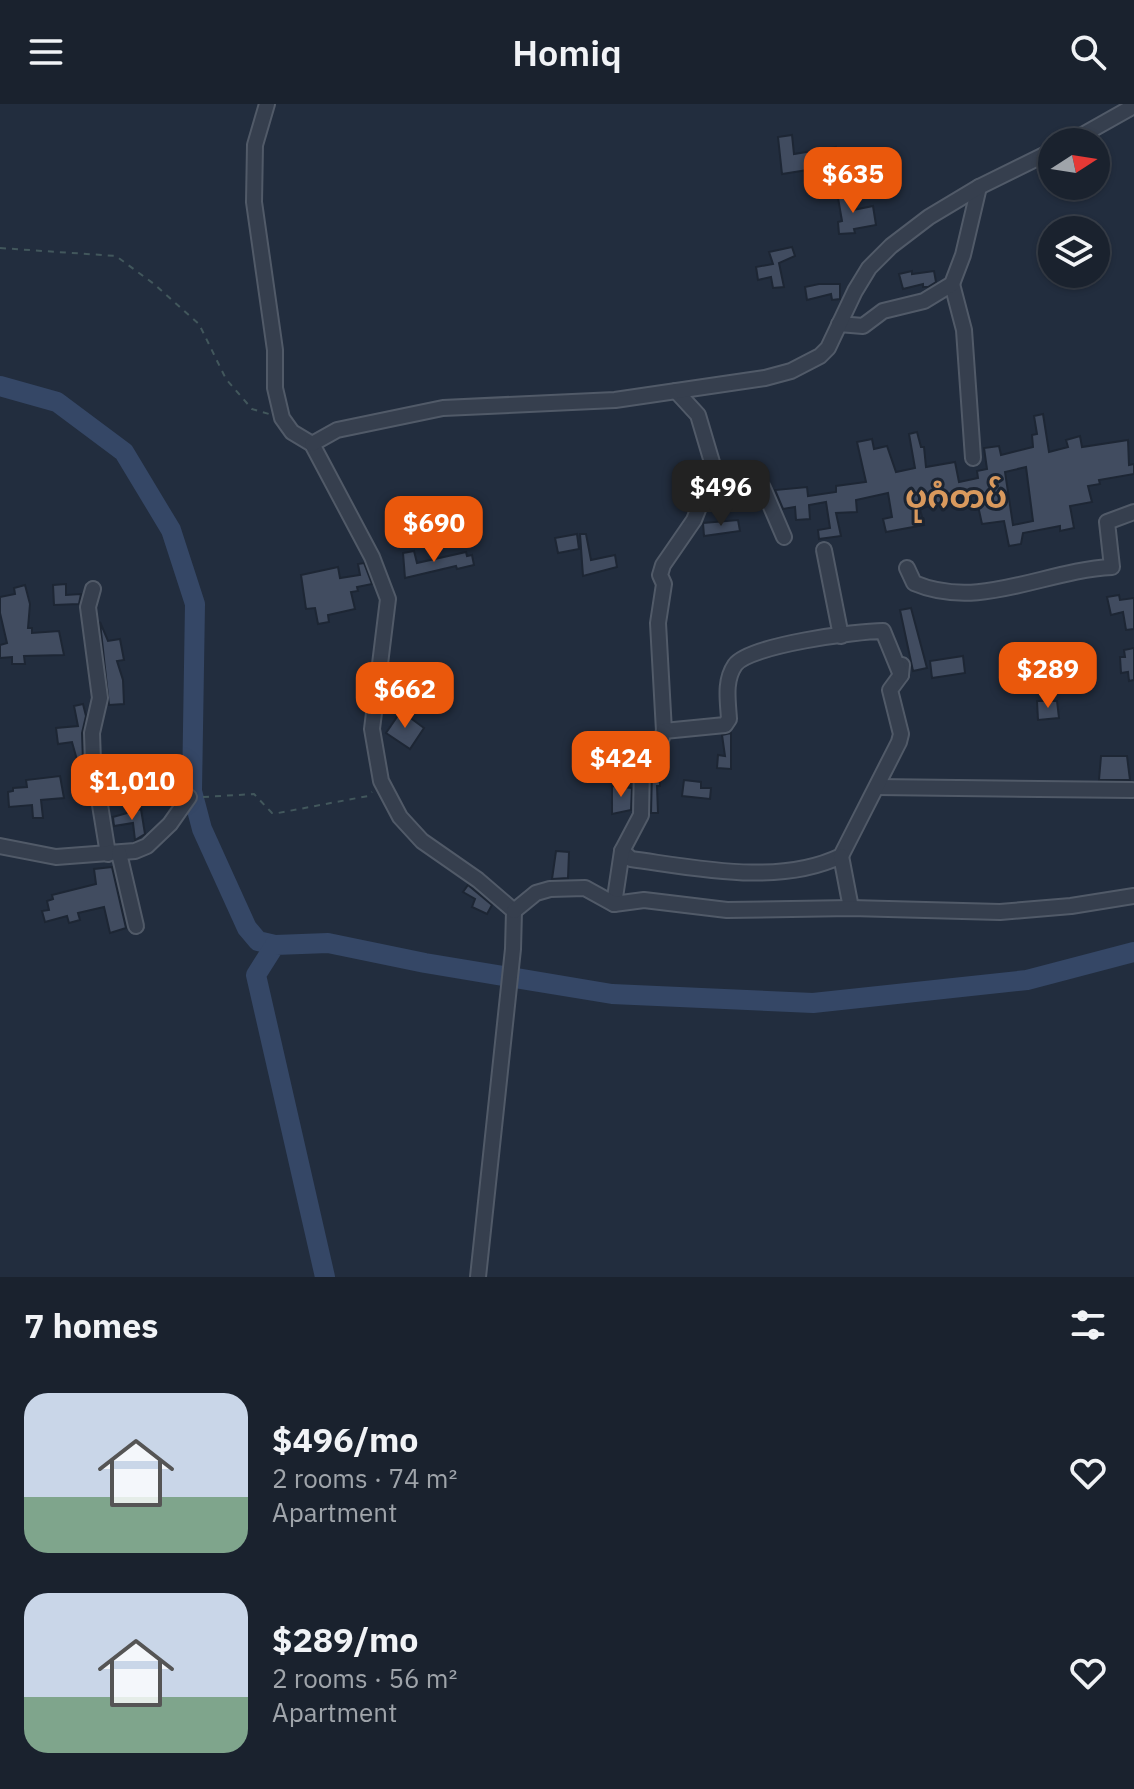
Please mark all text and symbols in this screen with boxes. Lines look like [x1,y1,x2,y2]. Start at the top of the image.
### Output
text: Homiq [512,29,622,76]
icon: menu [24,30,68,74]
icon: search [1066,30,1110,74]
north arrow [1038,128,1110,200]
map controls [1038,128,1110,288]
pin: $635 [806,147,900,215]
text: $635 [822,156,884,190]
button: layers [1038,216,1110,288]
pin: $496 [674,460,768,528]
text: $496 [690,469,752,503]
district label: ပုဂံတပ် [905,475,1007,523]
pin: $690 [387,496,481,564]
text: $690 [403,505,465,539]
pin: $289 [1001,642,1095,710]
text: $289 [1017,651,1079,685]
pin: $662 [358,662,452,730]
text: $662 [374,671,436,705]
pin: $424 [574,731,668,799]
text: $424 [590,740,652,774]
pin: $1,010 [67,754,197,822]
text: $1,010 [89,763,175,797]
text: 7 homes [24,1303,159,1347]
icon: filters [1066,1303,1110,1347]
text: $496/mo [272,1417,419,1461]
icon: home [88,1425,184,1521]
icon: heart [1066,1451,1110,1495]
text: 2 rooms · 74 m² [272,1461,457,1495]
text: Apartment [272,1495,397,1529]
text: $289/mo [272,1617,419,1661]
icon: home [88,1625,184,1721]
icon: heart [1066,1651,1110,1695]
text: 2 rooms · 56 m² [272,1661,457,1695]
text: Apartment [272,1695,397,1729]

